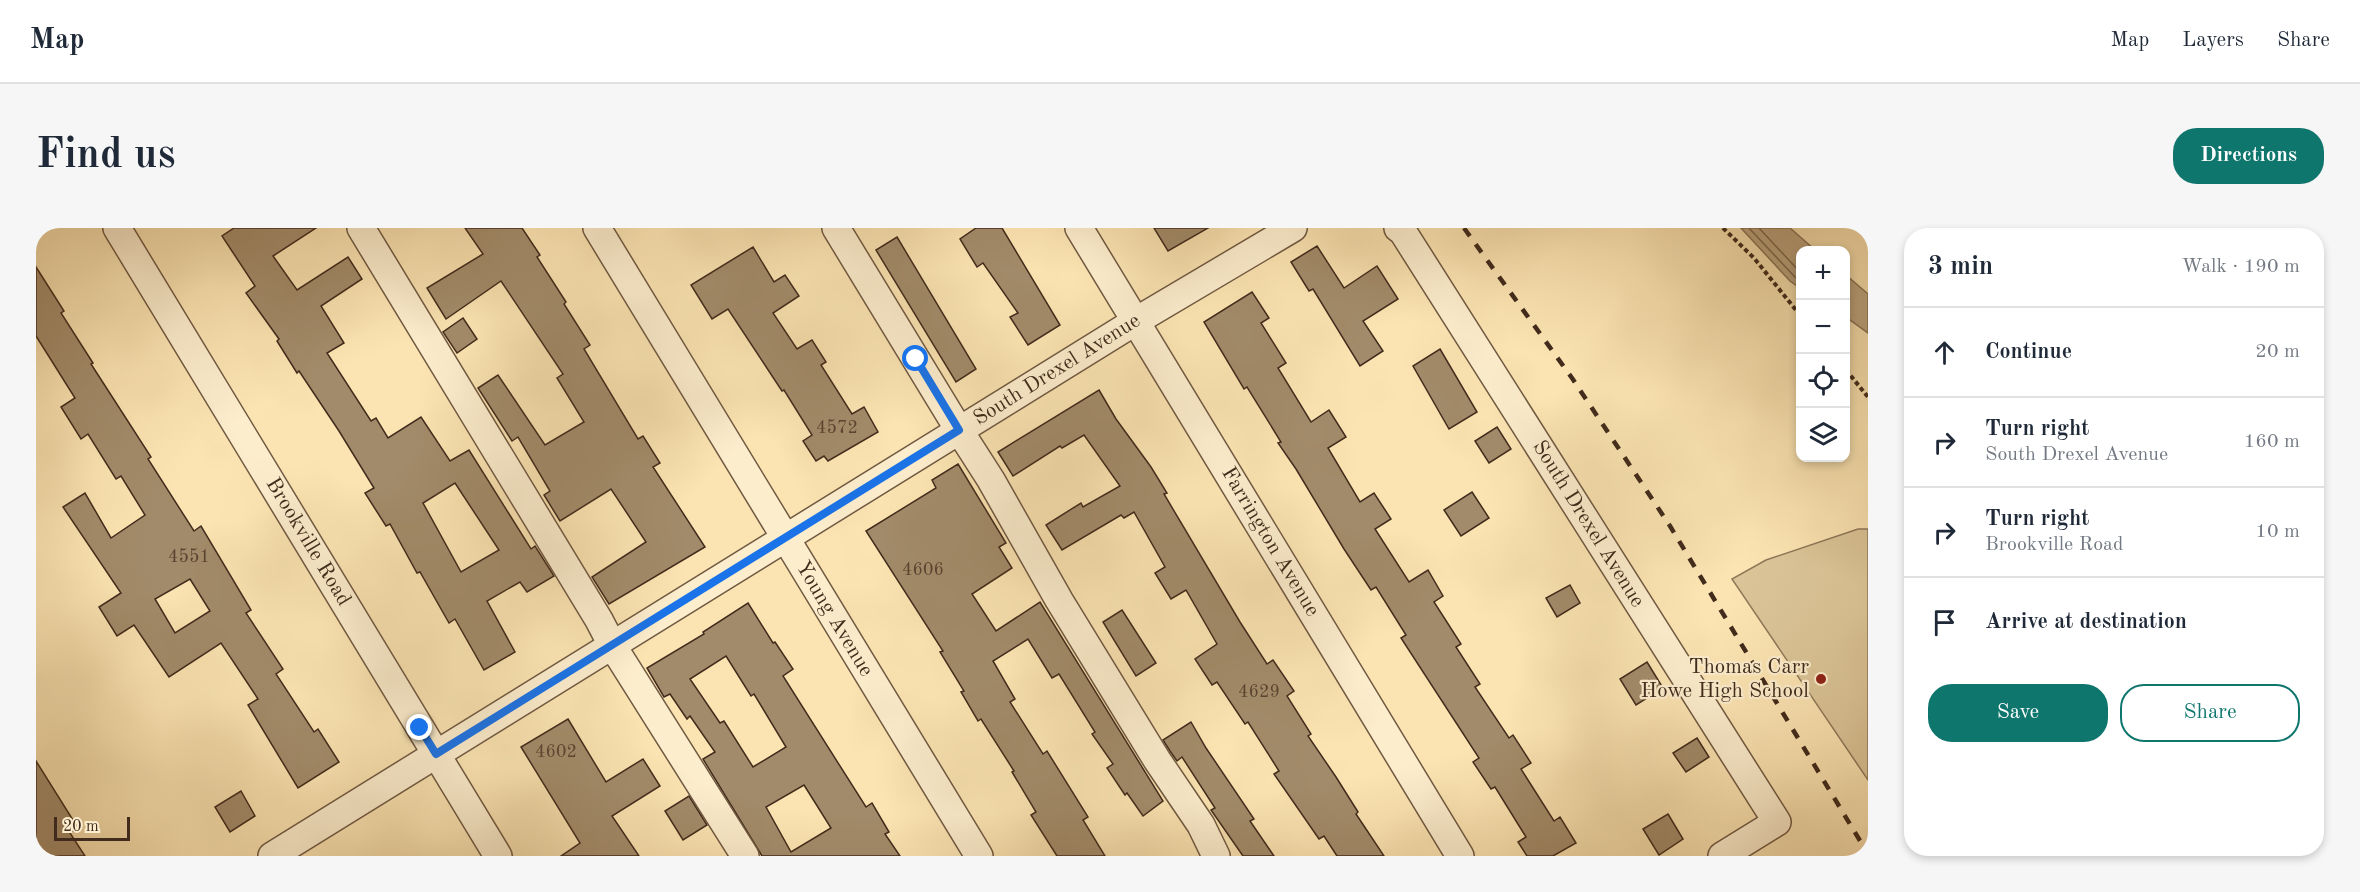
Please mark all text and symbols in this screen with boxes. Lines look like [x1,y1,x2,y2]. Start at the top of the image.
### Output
text: Map [30,27,84,55]
text: Map [2110,30,2149,51]
text: Layers [2182,30,2244,51]
text: Share [2277,30,2330,51]
button: Directions [2173,128,2324,184]
text: Find us [36,135,175,177]
map controls [1796,246,1850,462]
button: + [1796,246,1850,300]
text: 3 min [1928,254,1993,280]
text: Walk · 190 m [2181,257,2300,277]
button: − [1796,300,1850,354]
street label: South Drexel Avenue [970,310,1144,430]
icon: ahead [1928,336,1961,369]
text: Continue [1985,341,2072,363]
text: 20 m [2255,342,2300,362]
route start [902,345,928,371]
button: locate [1796,354,1850,408]
button: layers [1796,408,1850,462]
text: Turn right [1985,418,2089,440]
house number: 4572 [816,419,858,437]
icon: right [1928,426,1961,459]
text: 160 m [2244,432,2300,452]
street label: South Drexel Avenue [1528,437,1648,611]
text: South Drexel Avenue [1985,445,2168,465]
street label: Farrington Avenue [1217,464,1323,620]
street label: Brookville Road [262,474,354,610]
text: Turn right [1985,508,2089,530]
icon: right [1928,516,1961,549]
text: 10 m [2255,522,2300,542]
text: Brookville Road [1985,535,2123,555]
house number: 4551 [168,548,210,566]
street label: Young Avenue [791,558,877,680]
house number: 4606 [902,561,944,579]
icon: arrive [1928,606,1961,639]
text: Arrive at destination [1985,611,2187,633]
place label: Thomas Carr Howe High School [1641,657,1809,702]
marker: Thomas Carr Howe High School [1814,672,1828,686]
house number: 4629 [1238,683,1280,701]
button: Save [1928,684,2108,742]
button: Share [2120,684,2300,742]
route end [406,714,432,740]
house number: 4602 [535,743,577,761]
scale bar [54,814,130,842]
text: 20 m [63,819,99,835]

